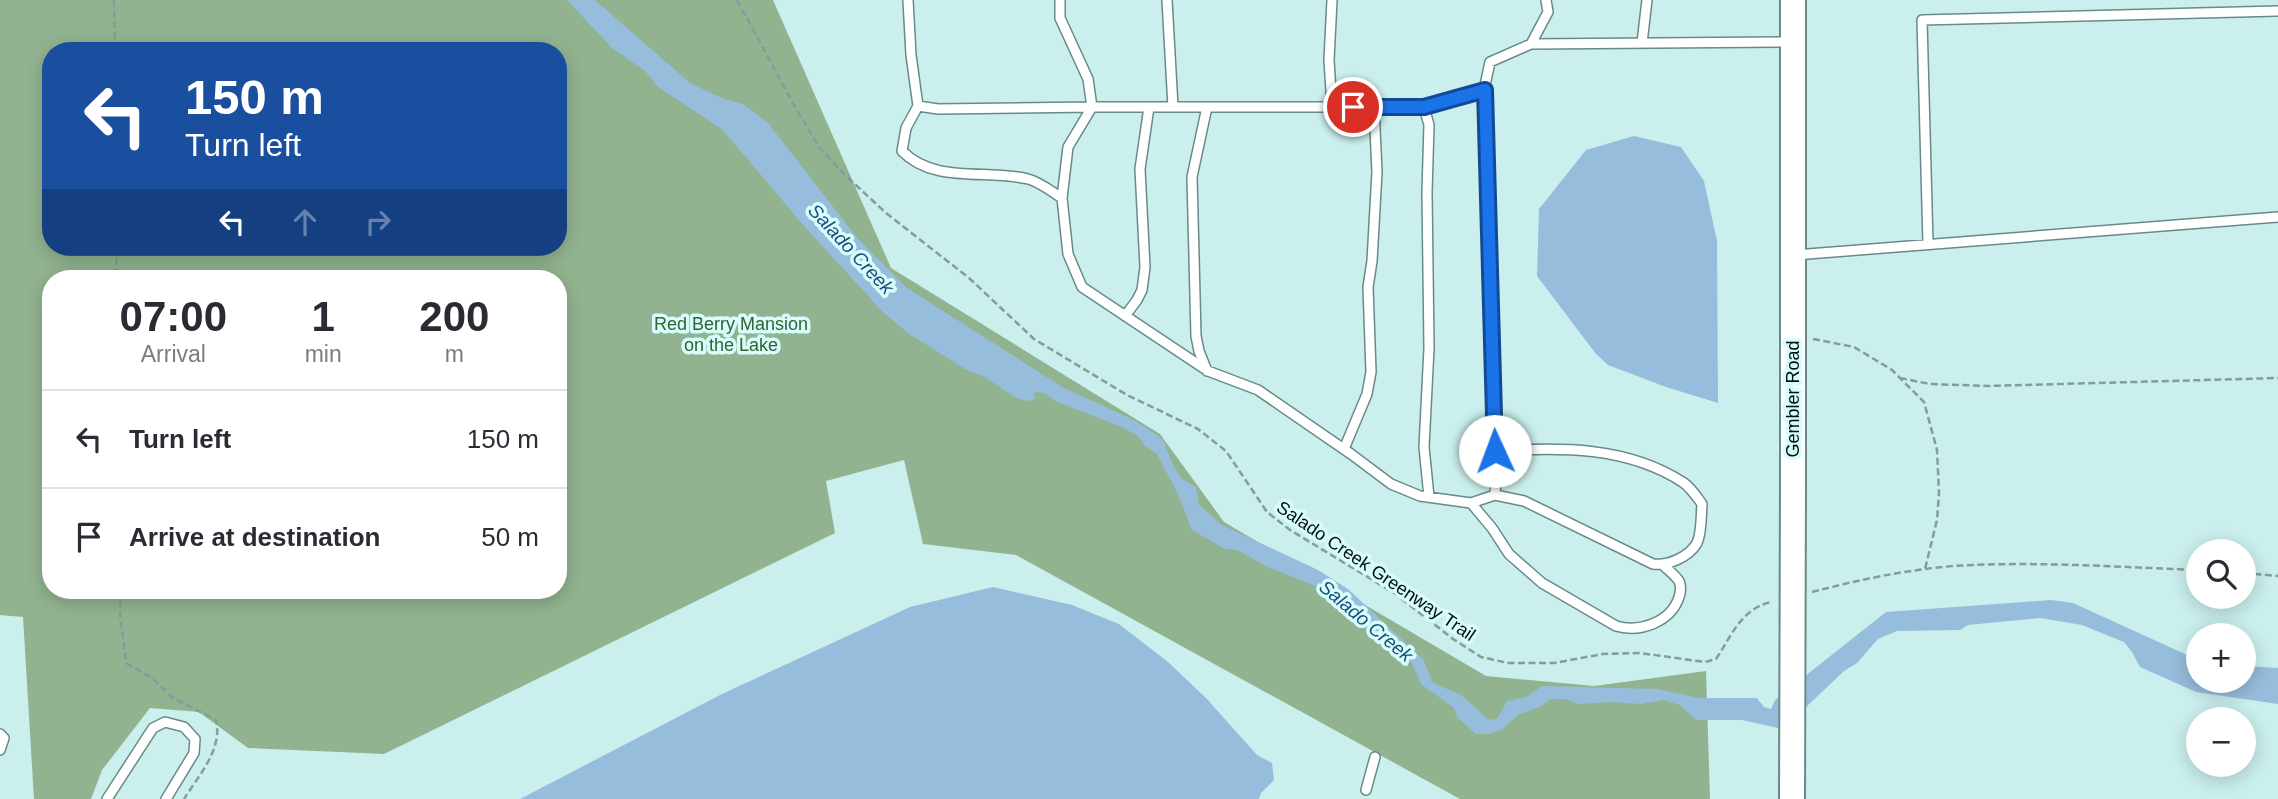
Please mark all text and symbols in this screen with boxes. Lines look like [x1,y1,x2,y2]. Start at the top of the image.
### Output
icon: left [70,70,161,161]
text: 150 m [185,70,324,124]
pin [1323,77,1383,137]
icon: arrive [1334,88,1372,126]
text: Turn left [185,127,301,163]
water label: Salado Creek [804,200,899,299]
icon: left [213,203,251,241]
icon: ahead [286,203,324,241]
icon: right [359,203,397,241]
text: 07:00 [120,293,227,340]
text: 1 [311,293,335,340]
text: 200 [419,293,489,340]
park label: Red Berry Mansion on the Lake [654,314,808,355]
street label: Gembler Road [1783,340,1803,458]
text: Arrival [141,341,206,367]
text: min [305,341,342,367]
text: m [445,341,464,367]
position arrow [1458,414,1532,488]
icon: left [70,420,108,458]
text: Turn left [129,424,231,454]
text: 150 m [467,424,539,454]
street label: Salado Creek Greenway Trail [1272,496,1480,646]
icon: arrive [70,518,108,556]
text: Arrive at destination [129,522,380,552]
text: 50 m [481,522,539,552]
map controls [2186,539,2256,777]
button: search [2186,539,2256,609]
water label: Salado Creek [1315,575,1417,667]
button: + [2186,623,2256,693]
button: − [2186,707,2256,777]

